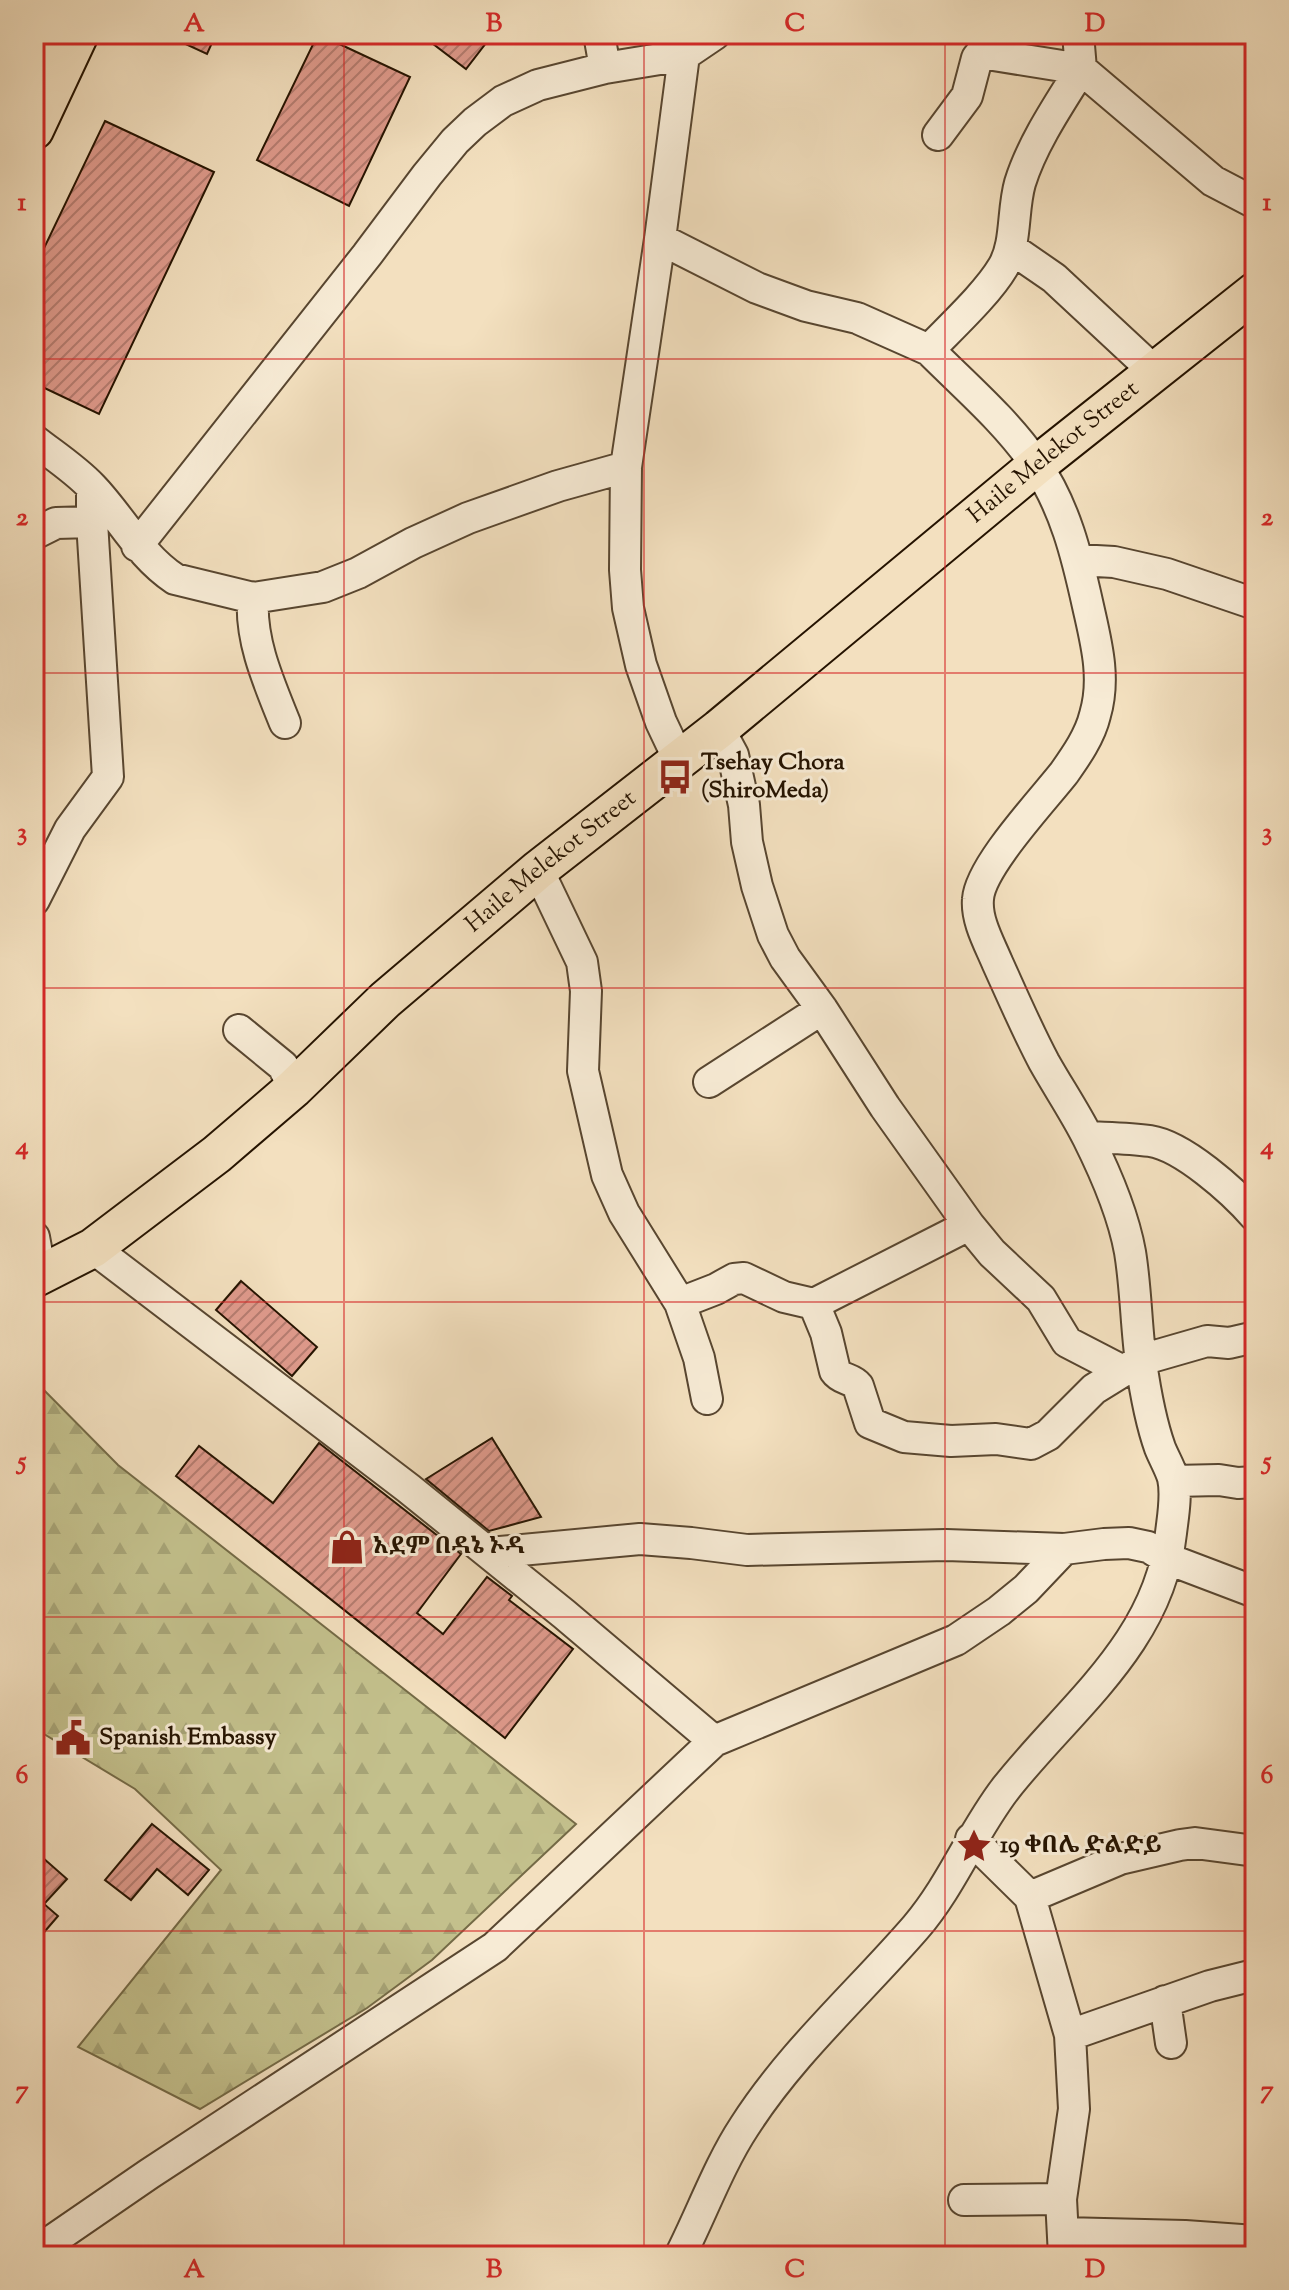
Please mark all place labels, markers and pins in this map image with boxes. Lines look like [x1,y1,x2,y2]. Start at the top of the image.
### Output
place label: Tsehay Chora (ShiroMeda) [701,746,845,808]
bus stop icon: Tsehay Chora (ShiroMeda) [656,758,694,796]
shop icon: አደም በዳኔ ኦዳ [328,1528,366,1566]
place label: አደም በዳኔ ኦዳ [373,1530,525,1564]
public building icon: Spanish Embassy [54,1719,92,1757]
place label: Spanish Embassy [99,1721,276,1755]
place icon: 19 ቀበሌ ድልድይ [955,1827,993,1865]
place label: 19 ቀበሌ ድልድይ [1000,1829,1161,1863]

